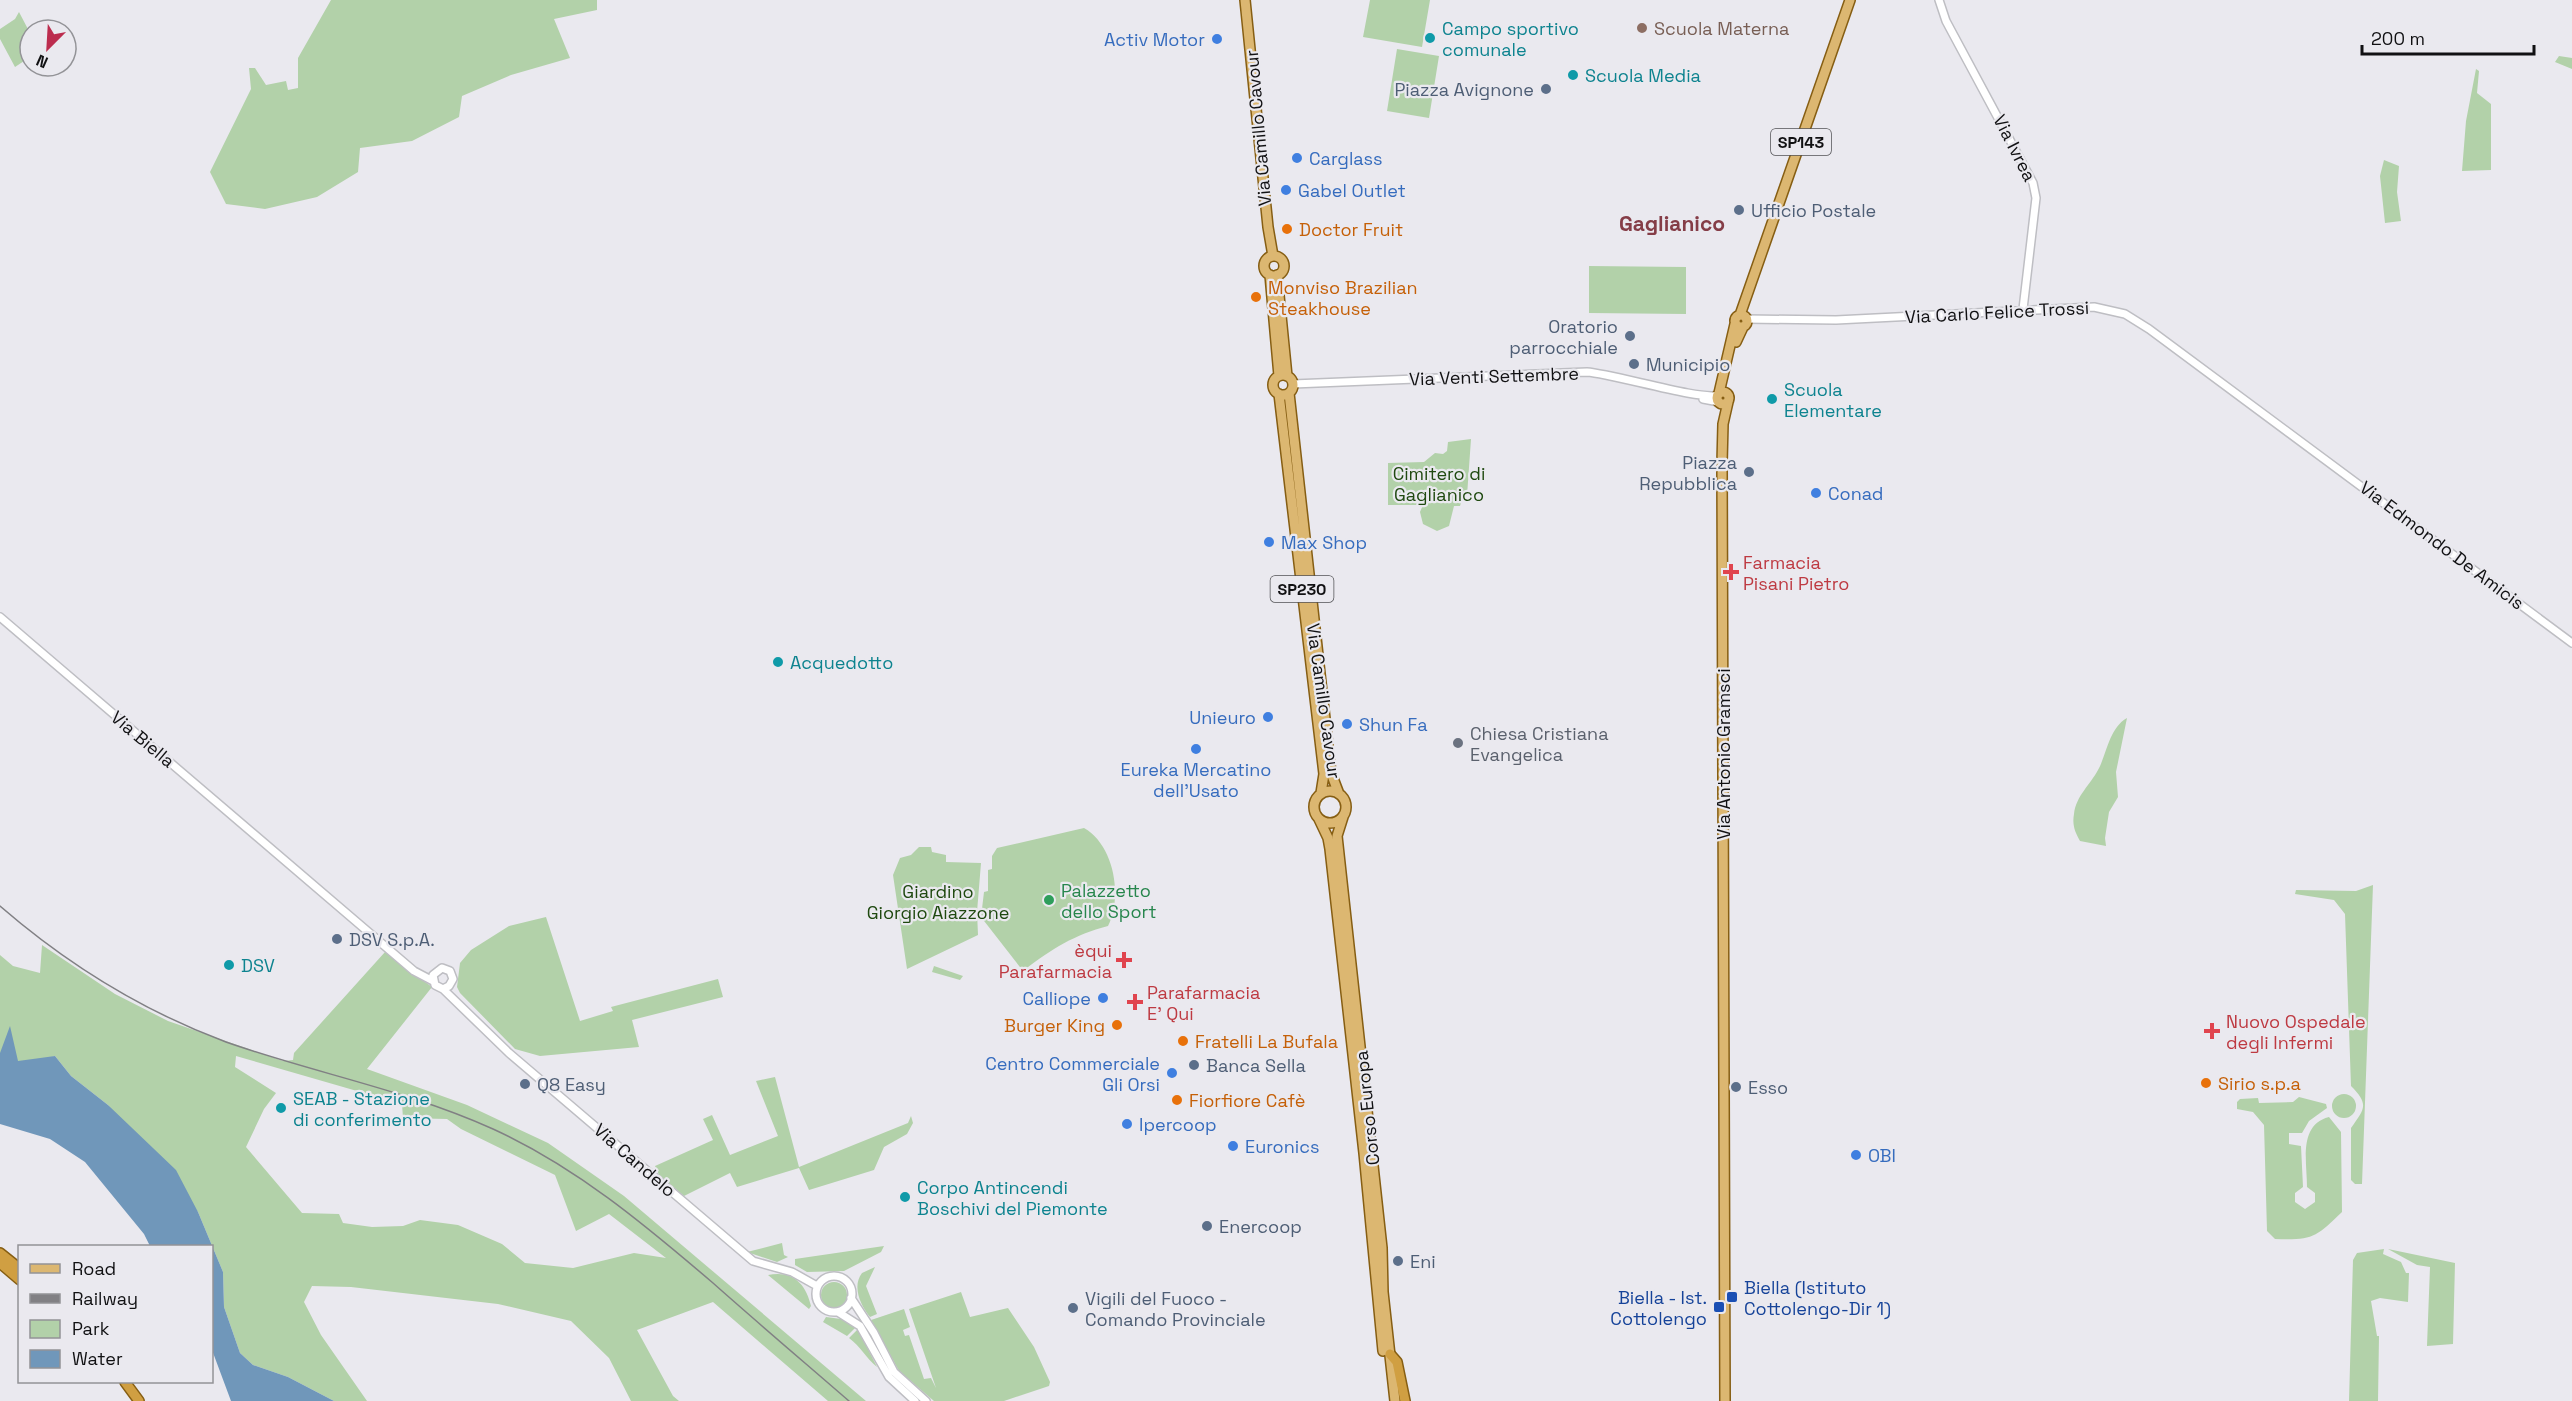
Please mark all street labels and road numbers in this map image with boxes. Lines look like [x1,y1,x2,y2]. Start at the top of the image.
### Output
street label: Via Camillo Cavour [1240,49,1276,207]
street label: Via Ivrea [1988,111,2042,185]
road number: SP143 [1771,129,1831,155]
street label: Via Carlo Felice Trossi [1904,296,2090,328]
street label: Via Venti Settembre [1409,362,1579,390]
street label: Via Edmondo De Amicis [2355,476,2529,614]
road number: SP230 [1270,576,1334,602]
street label: Via Camillo Cavour [1302,622,1346,780]
street label: Via Antonio Gramsci [1712,668,1735,840]
street label: Via Biella [106,706,180,772]
street label: Corso Europa [1350,1050,1384,1166]
street label: Via Candelo [589,1118,681,1202]

